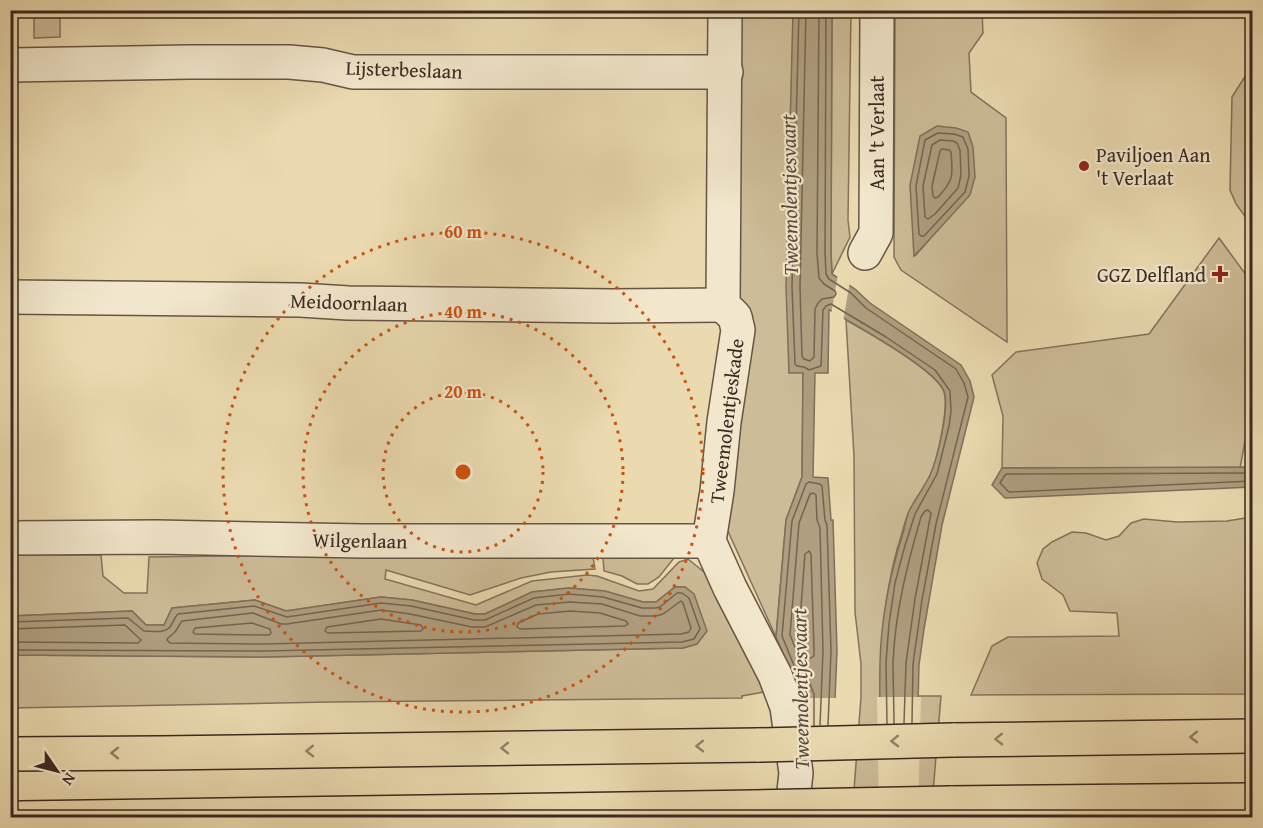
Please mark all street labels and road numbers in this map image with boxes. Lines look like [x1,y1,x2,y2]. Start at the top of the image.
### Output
street label: Lijsterbeslaan [345,52,463,86]
street label: Aan 't Verlaat [862,76,891,190]
street label: Meidoornlaan [290,285,408,319]
street label: Tweemolentjeskade [701,337,751,505]
street label: Wilgenlaan [312,525,408,555]

